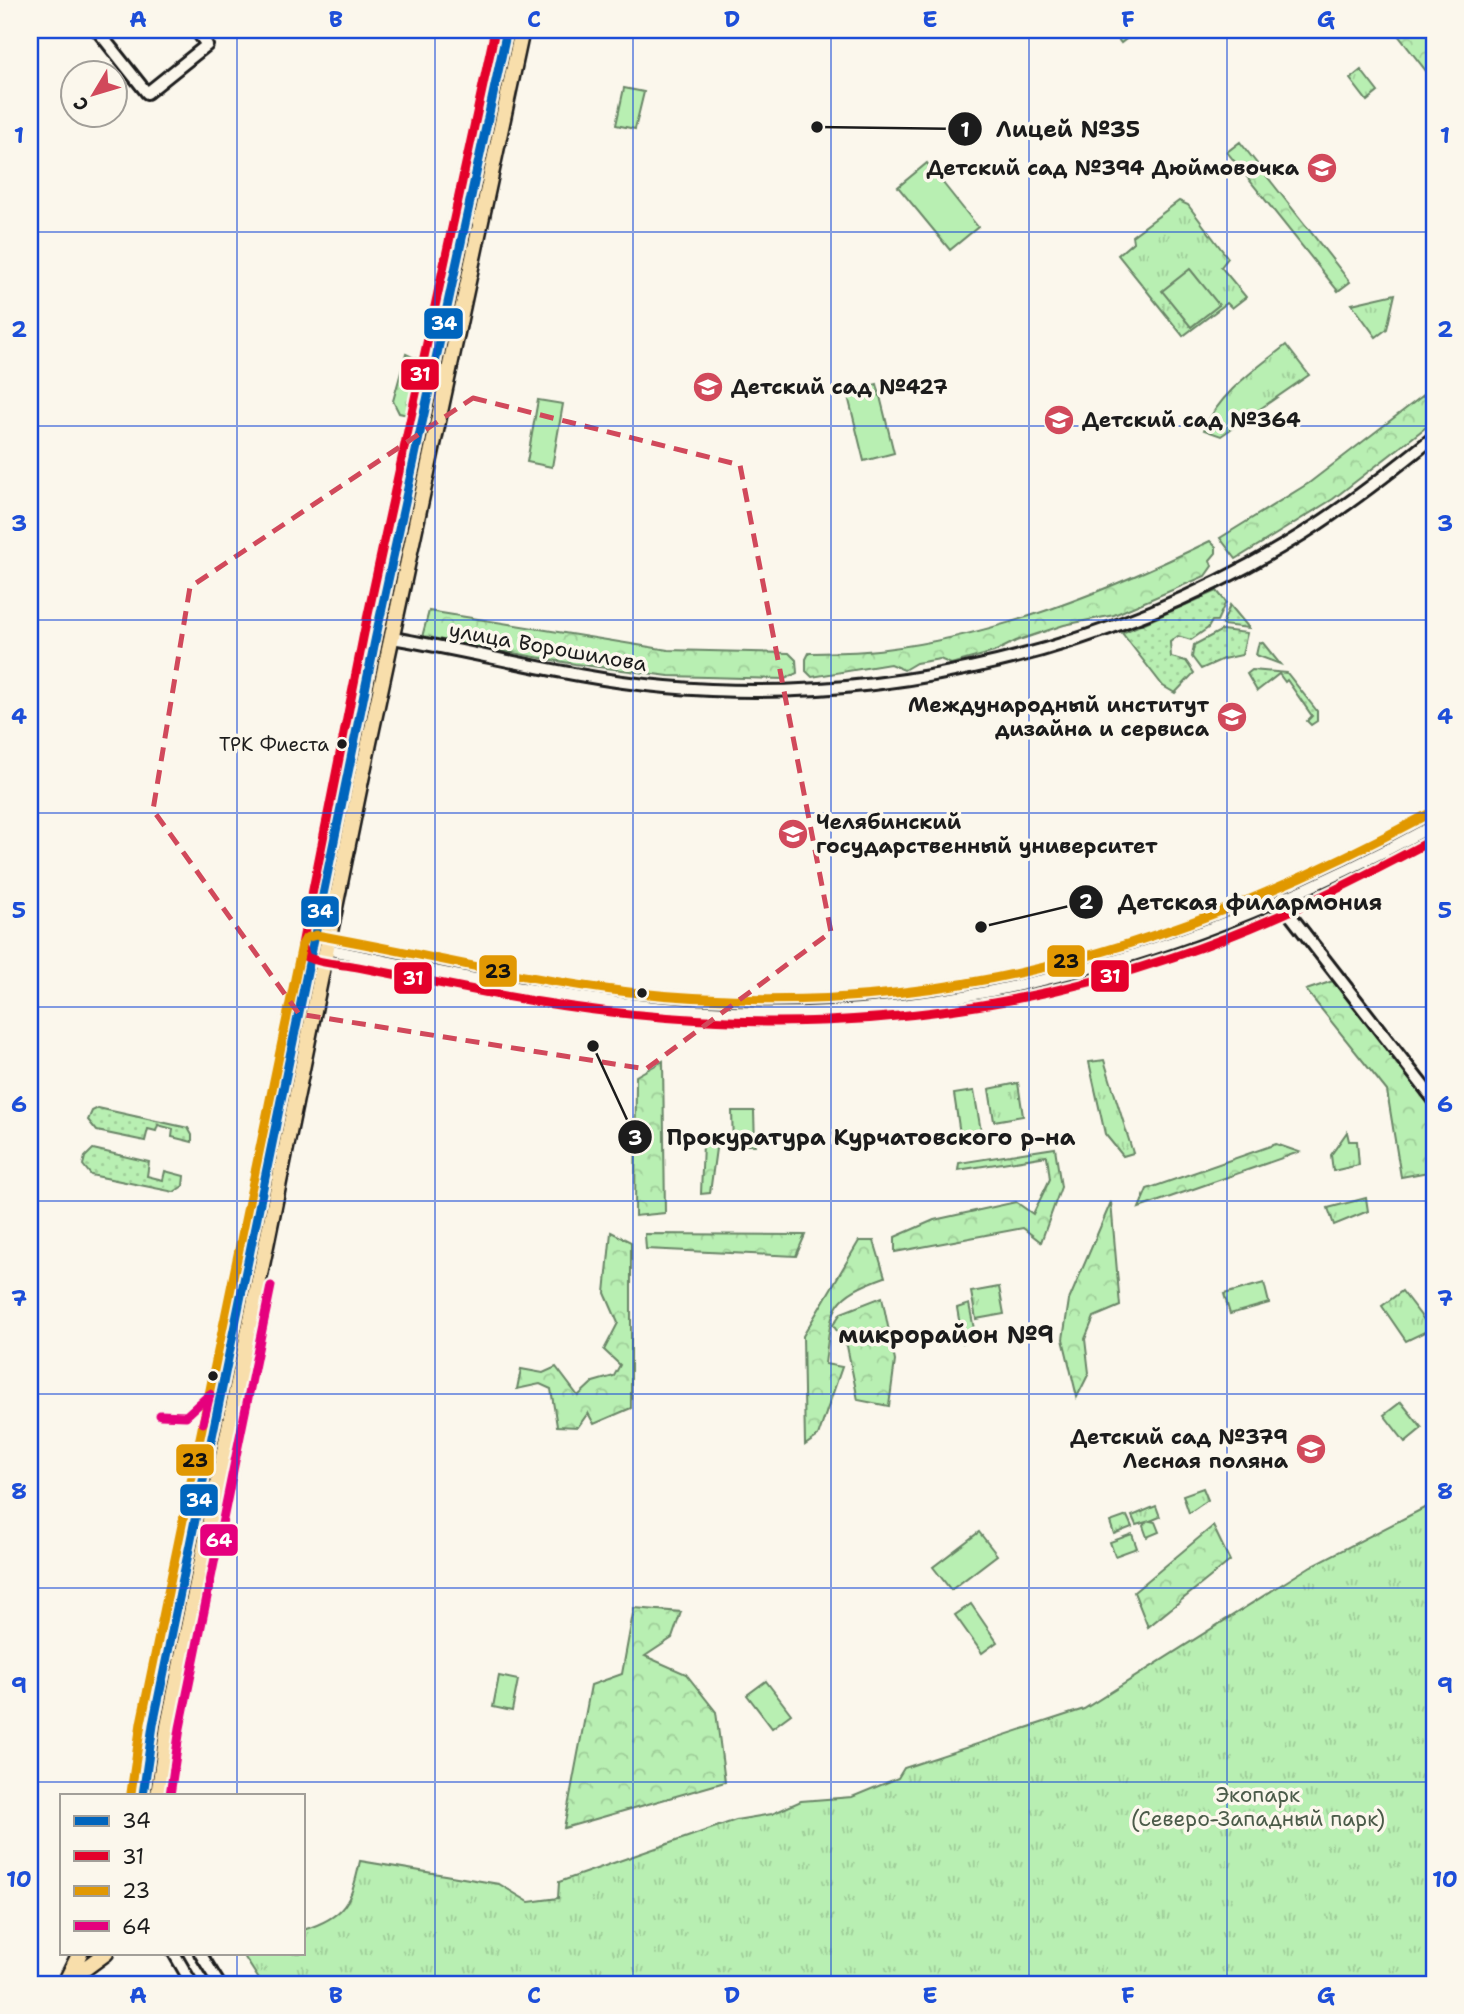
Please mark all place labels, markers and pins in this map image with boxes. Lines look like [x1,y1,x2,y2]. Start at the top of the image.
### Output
callout: Лицей №35 [947,107,1155,151]
school or university icon: Детский сад №394 Дюймовочка [1305,151,1339,185]
place label: Детский сад №394 Дюймовочка [927,154,1300,182]
school or university icon: Детский сад №427 [691,370,725,404]
place label: Детский сад №427 [731,373,948,401]
school or university icon: Детский сад №364 [1042,403,1076,437]
place label: Детский сад №364 [1082,406,1301,434]
place label: Международный институт дизайна и сервиса [908,691,1210,743]
school or university icon: Международный институт дизайна и сервиса [1215,700,1249,734]
place label: ТРК Фиеста [219,732,329,757]
marker: ТРК Фиеста [335,737,349,751]
place label: Челябинский государственный университет [816,808,1158,860]
school or university icon: Челябинский государственный университет [776,817,810,851]
callout: Детская филармония [1069,880,1396,924]
unlabelled marker [635,986,649,1000]
callout: Прокуратура Курчатовского р-на [617,1115,1089,1159]
unlabelled marker [206,1369,220,1383]
place label: Детский сад №379 Лесная поляна [1070,1423,1289,1475]
school or university icon: Детский сад №379 Лесная поляна [1294,1432,1328,1466]

